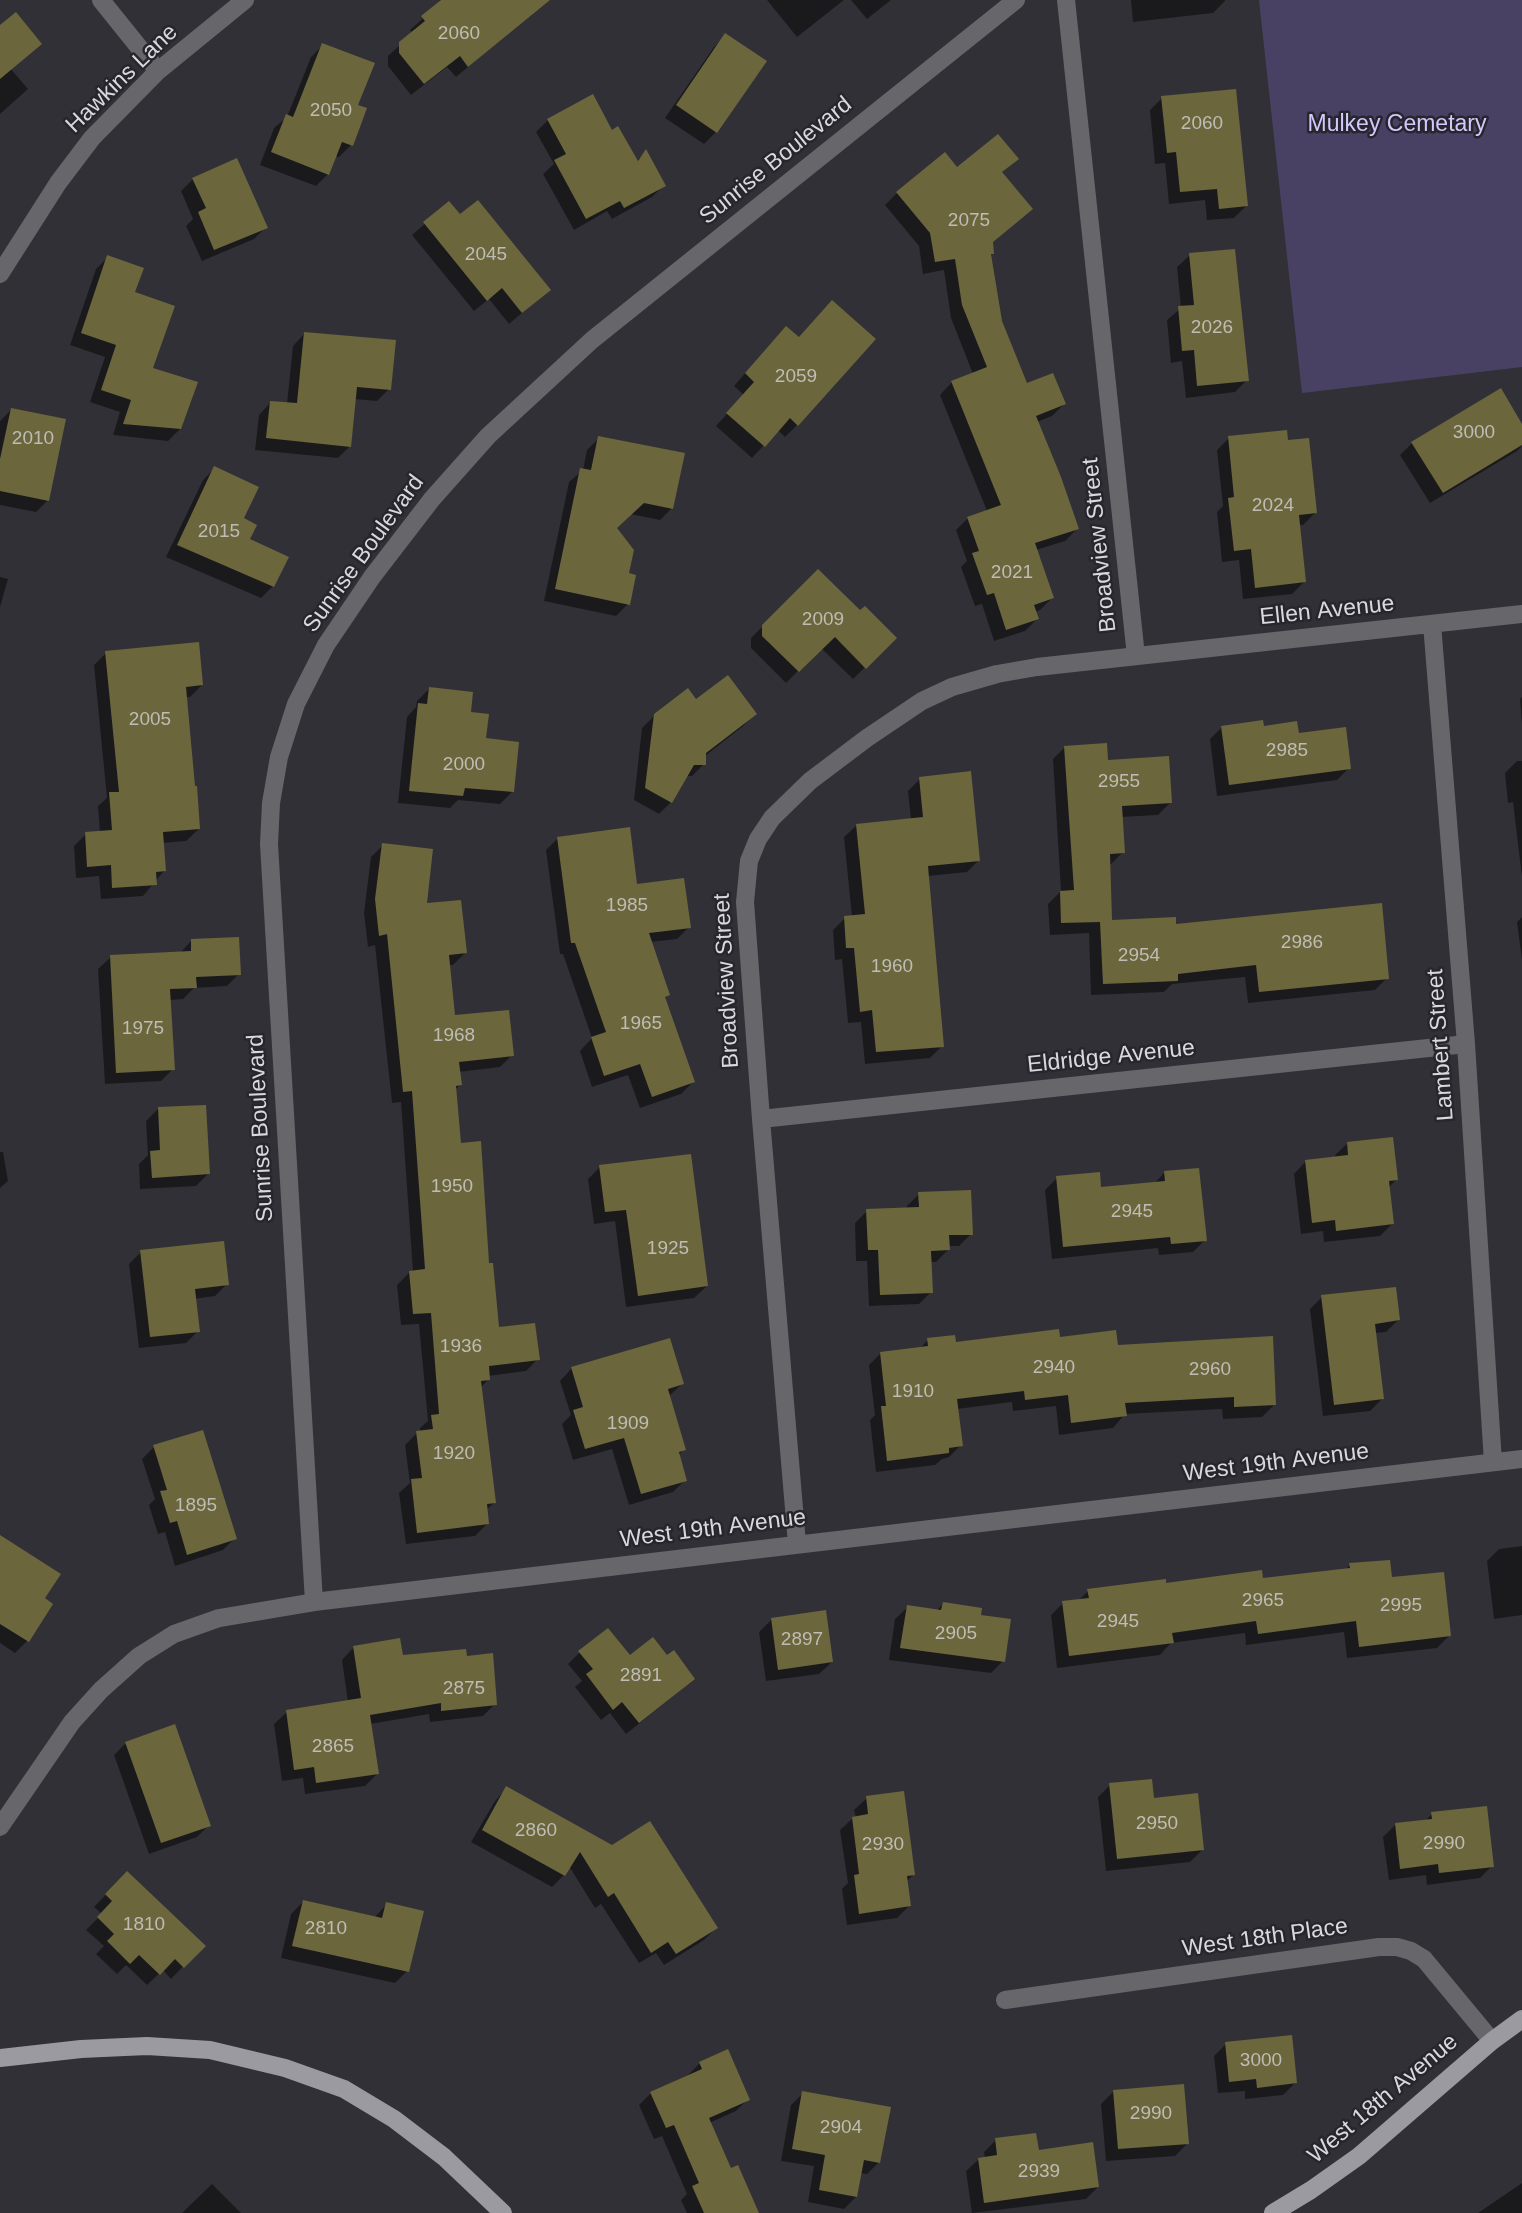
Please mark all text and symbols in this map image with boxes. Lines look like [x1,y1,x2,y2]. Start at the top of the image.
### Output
street label: Hawkins Lane [60,19,184,139]
house number: 2060 [438,23,480,45]
street label: Sunrise Boulevard [694,91,858,231]
house number: 2050 [310,100,352,122]
park label: Mulkey Cemetary [1308,111,1486,139]
house number: 2060 [1181,113,1223,135]
house number: 2075 [948,210,990,232]
house number: 2045 [465,244,507,266]
house number: 2026 [1191,317,1233,339]
house number: 2059 [775,366,817,388]
house number: 3000 [1453,422,1495,444]
house number: 2010 [12,428,54,450]
street label: Broadview Street [1077,456,1123,634]
street label: Sunrise Boulevard [298,470,430,638]
house number: 2024 [1252,495,1294,517]
house number: 2015 [198,521,240,543]
house number: 2021 [991,562,1033,584]
street label: Ellen Avenue [1258,590,1396,632]
house number: 2009 [802,609,844,631]
house number: 2005 [129,709,171,731]
house number: 2985 [1266,740,1308,762]
house number: 2000 [443,754,485,776]
house number: 2955 [1098,771,1140,793]
street label: Broadview Street [709,893,745,1069]
house number: 1985 [606,895,648,917]
house number: 2986 [1281,932,1323,954]
house number: 2954 [1118,945,1160,967]
house number: 1960 [871,956,913,978]
street label: Lambert Street [1422,968,1460,1122]
house number: 1965 [620,1013,662,1035]
house number: 1975 [122,1018,164,1040]
house number: 1968 [433,1025,475,1047]
street label: Sunrise Boulevard [242,1033,280,1223]
street label: Eldridge Avenue [1026,1034,1196,1080]
house number: 1950 [431,1176,473,1198]
house number: 2945 [1111,1201,1153,1223]
house number: 1925 [647,1238,689,1260]
house number: 1936 [440,1336,482,1358]
house number: 2940 [1033,1357,1075,1379]
house number: 2960 [1189,1359,1231,1381]
house number: 1910 [892,1381,934,1403]
house number: 1909 [607,1413,649,1435]
street label: West 19th Avenue [1181,1438,1371,1488]
house number: 1920 [433,1443,475,1465]
house number: 1895 [175,1495,217,1517]
street label: West 19th Avenue [618,1504,808,1554]
house number: 2965 [1242,1590,1284,1612]
house number: 2995 [1380,1595,1422,1617]
house number: 2945 [1097,1611,1139,1633]
house number: 2905 [935,1623,977,1645]
house number: 2897 [781,1629,823,1651]
house number: 2891 [620,1665,662,1687]
house number: 2875 [443,1678,485,1700]
house number: 2865 [312,1736,354,1758]
house number: 2950 [1136,1813,1178,1835]
house number: 2860 [515,1820,557,1842]
house number: 2990 [1423,1833,1465,1855]
house number: 2930 [862,1834,904,1856]
street label: West 18th Place [1180,1913,1350,1963]
house number: 1810 [123,1914,165,1936]
house number: 2810 [305,1918,347,1940]
street label: West 18th Avenue [1302,2028,1464,2170]
house number: 3000 [1240,2050,1282,2072]
house number: 2990 [1130,2103,1172,2125]
house number: 2904 [820,2117,862,2139]
house number: 2939 [1018,2161,1060,2183]

